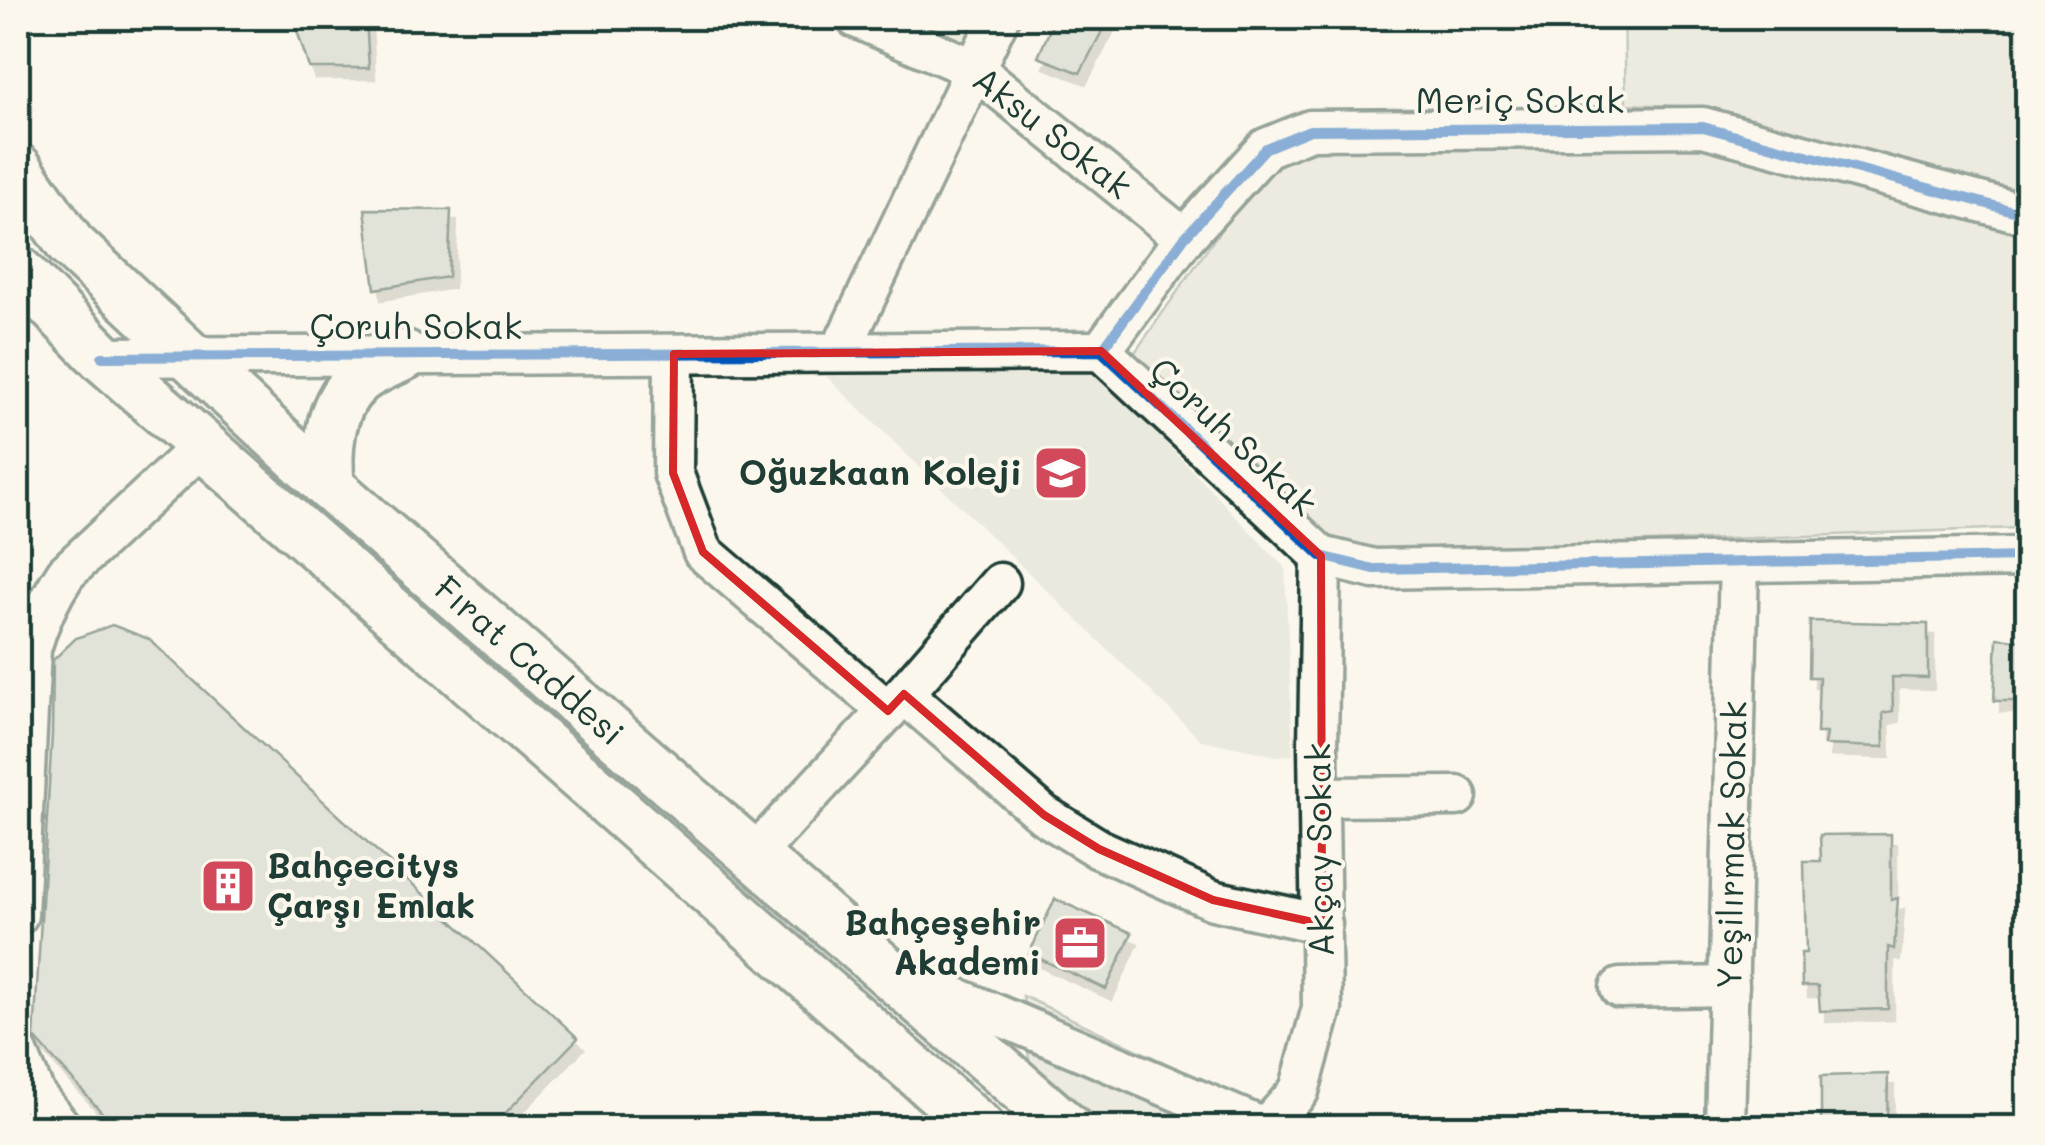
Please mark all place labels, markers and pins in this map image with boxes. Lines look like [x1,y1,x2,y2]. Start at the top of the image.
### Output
school or university icon: Oğuzkaan Koleji [1031,443,1091,503]
place label: Oğuzkaan Koleji [739,448,1022,494]
place label: Bahçecitys Çarşı Emlak [267,841,475,928]
building icon: Bahçecitys Çarşı Emlak [198,856,258,916]
place label: Bahçeşehir Akademi [844,898,1041,984]
office icon: Bahçeşehir Akademi [1050,913,1110,973]

